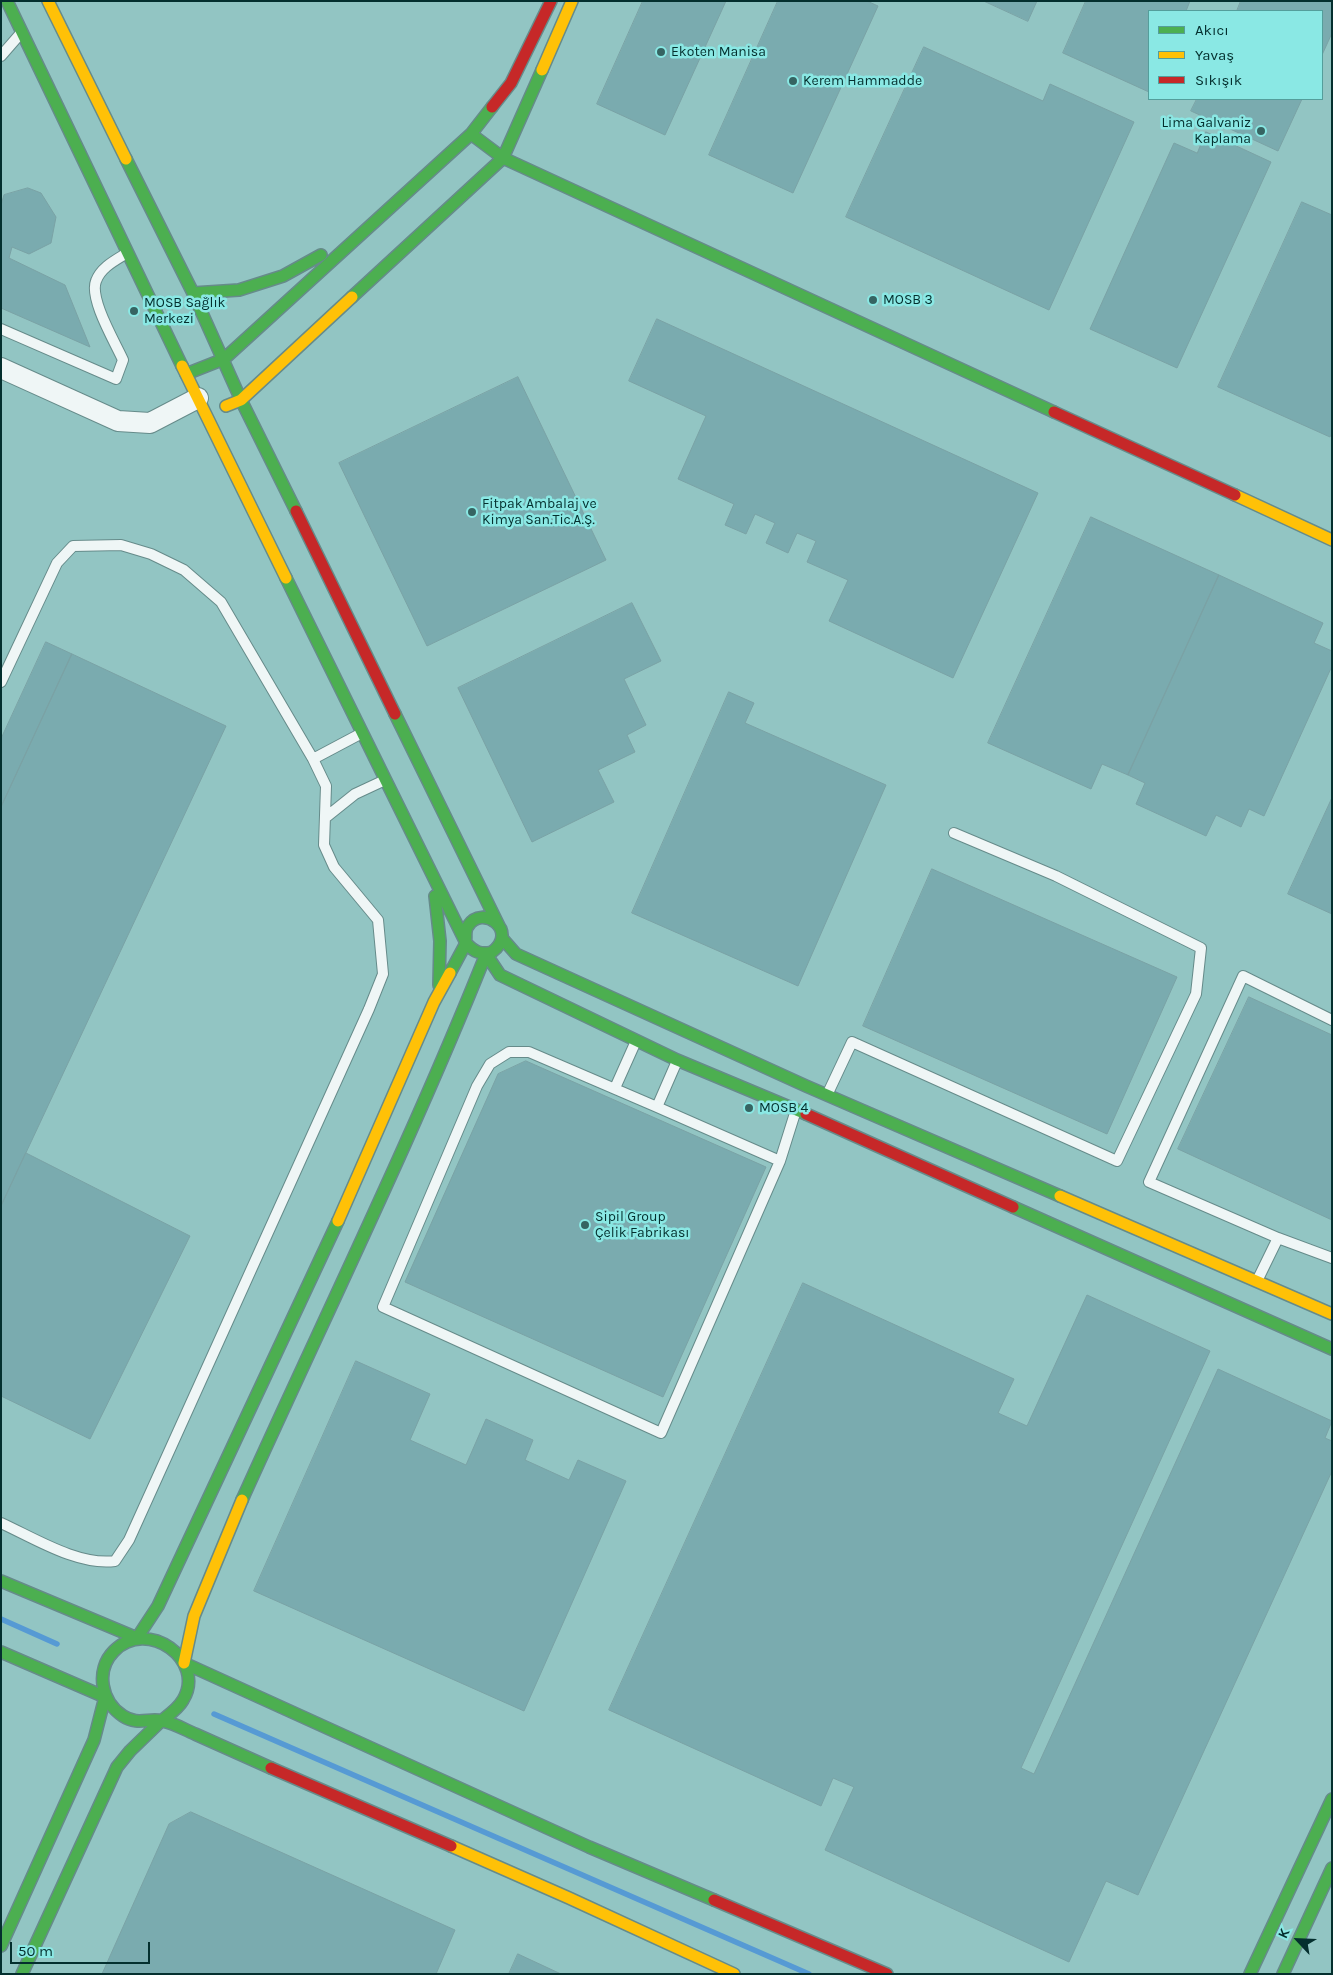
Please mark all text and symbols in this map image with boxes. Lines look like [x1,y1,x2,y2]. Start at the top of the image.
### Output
legend [1148,10,1323,100]
text: Akıcı [1195,21,1229,39]
place label: Ekoten Manisa [671,44,766,60]
marker: Ekoten Manisa [655,46,667,58]
text: Yavaş [1195,46,1234,64]
text: Sıkışık [1195,71,1242,89]
place label: Kerem Hammadde [803,73,922,89]
marker: Kerem Hammadde [787,75,799,87]
place label: Lima Galvaniz Kaplama [1162,115,1251,148]
marker: Lima Galvaniz Kaplama [1255,125,1267,137]
place label: MOSB 3 [883,292,933,308]
marker: MOSB 3 [867,294,879,306]
place label: MOSB Sağlık Merkezi [144,295,225,328]
marker: MOSB Sağlık Merkezi [128,305,140,317]
place label: Fitpak Ambalaj ve Kimya San.Tic.A.Ş. [482,496,597,528]
marker: Fitpak Ambalaj ve Kimya San.Tic.A.Ş. [466,506,478,518]
place label: MOSB 4 [759,1100,808,1116]
marker: MOSB 4 [743,1102,755,1114]
place label: Sipil Group Çelik Fabrikası [595,1209,689,1242]
marker: Sipil Group Çelik Fabrikası [579,1219,591,1231]
north arrow [1273,1915,1323,1965]
text: K [1274,1926,1294,1941]
scale bar [12,1932,152,1964]
text: 50 m [18,1942,53,1960]

